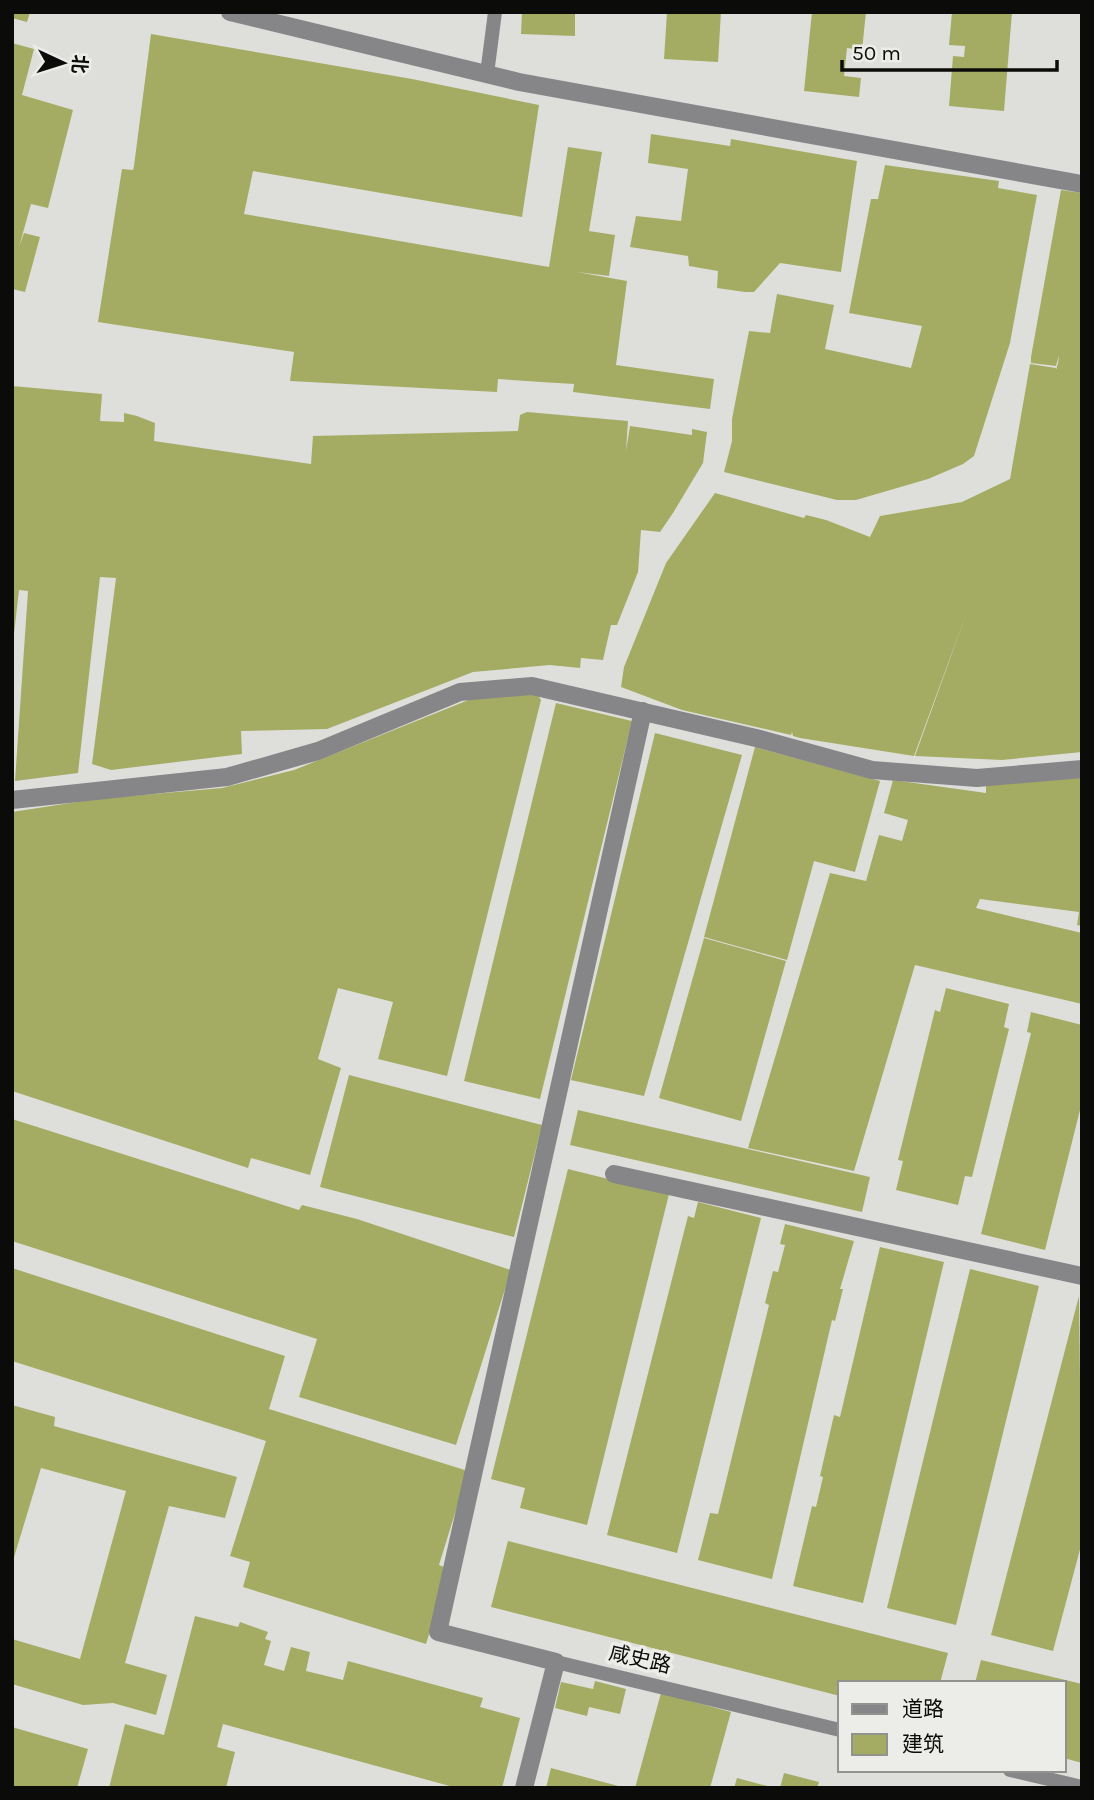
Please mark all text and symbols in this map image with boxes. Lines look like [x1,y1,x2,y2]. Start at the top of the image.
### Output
north arrow [28,28,98,98]
scale bar [842,28,1057,72]
text: 50 m [852,41,901,65]
text: 北 [67,54,91,74]
street label: 咸史路 [607,1640,673,1678]
legend [838,1681,1066,1772]
text: 道路 [902,1697,944,1721]
text: 建筑 [902,1732,944,1756]

